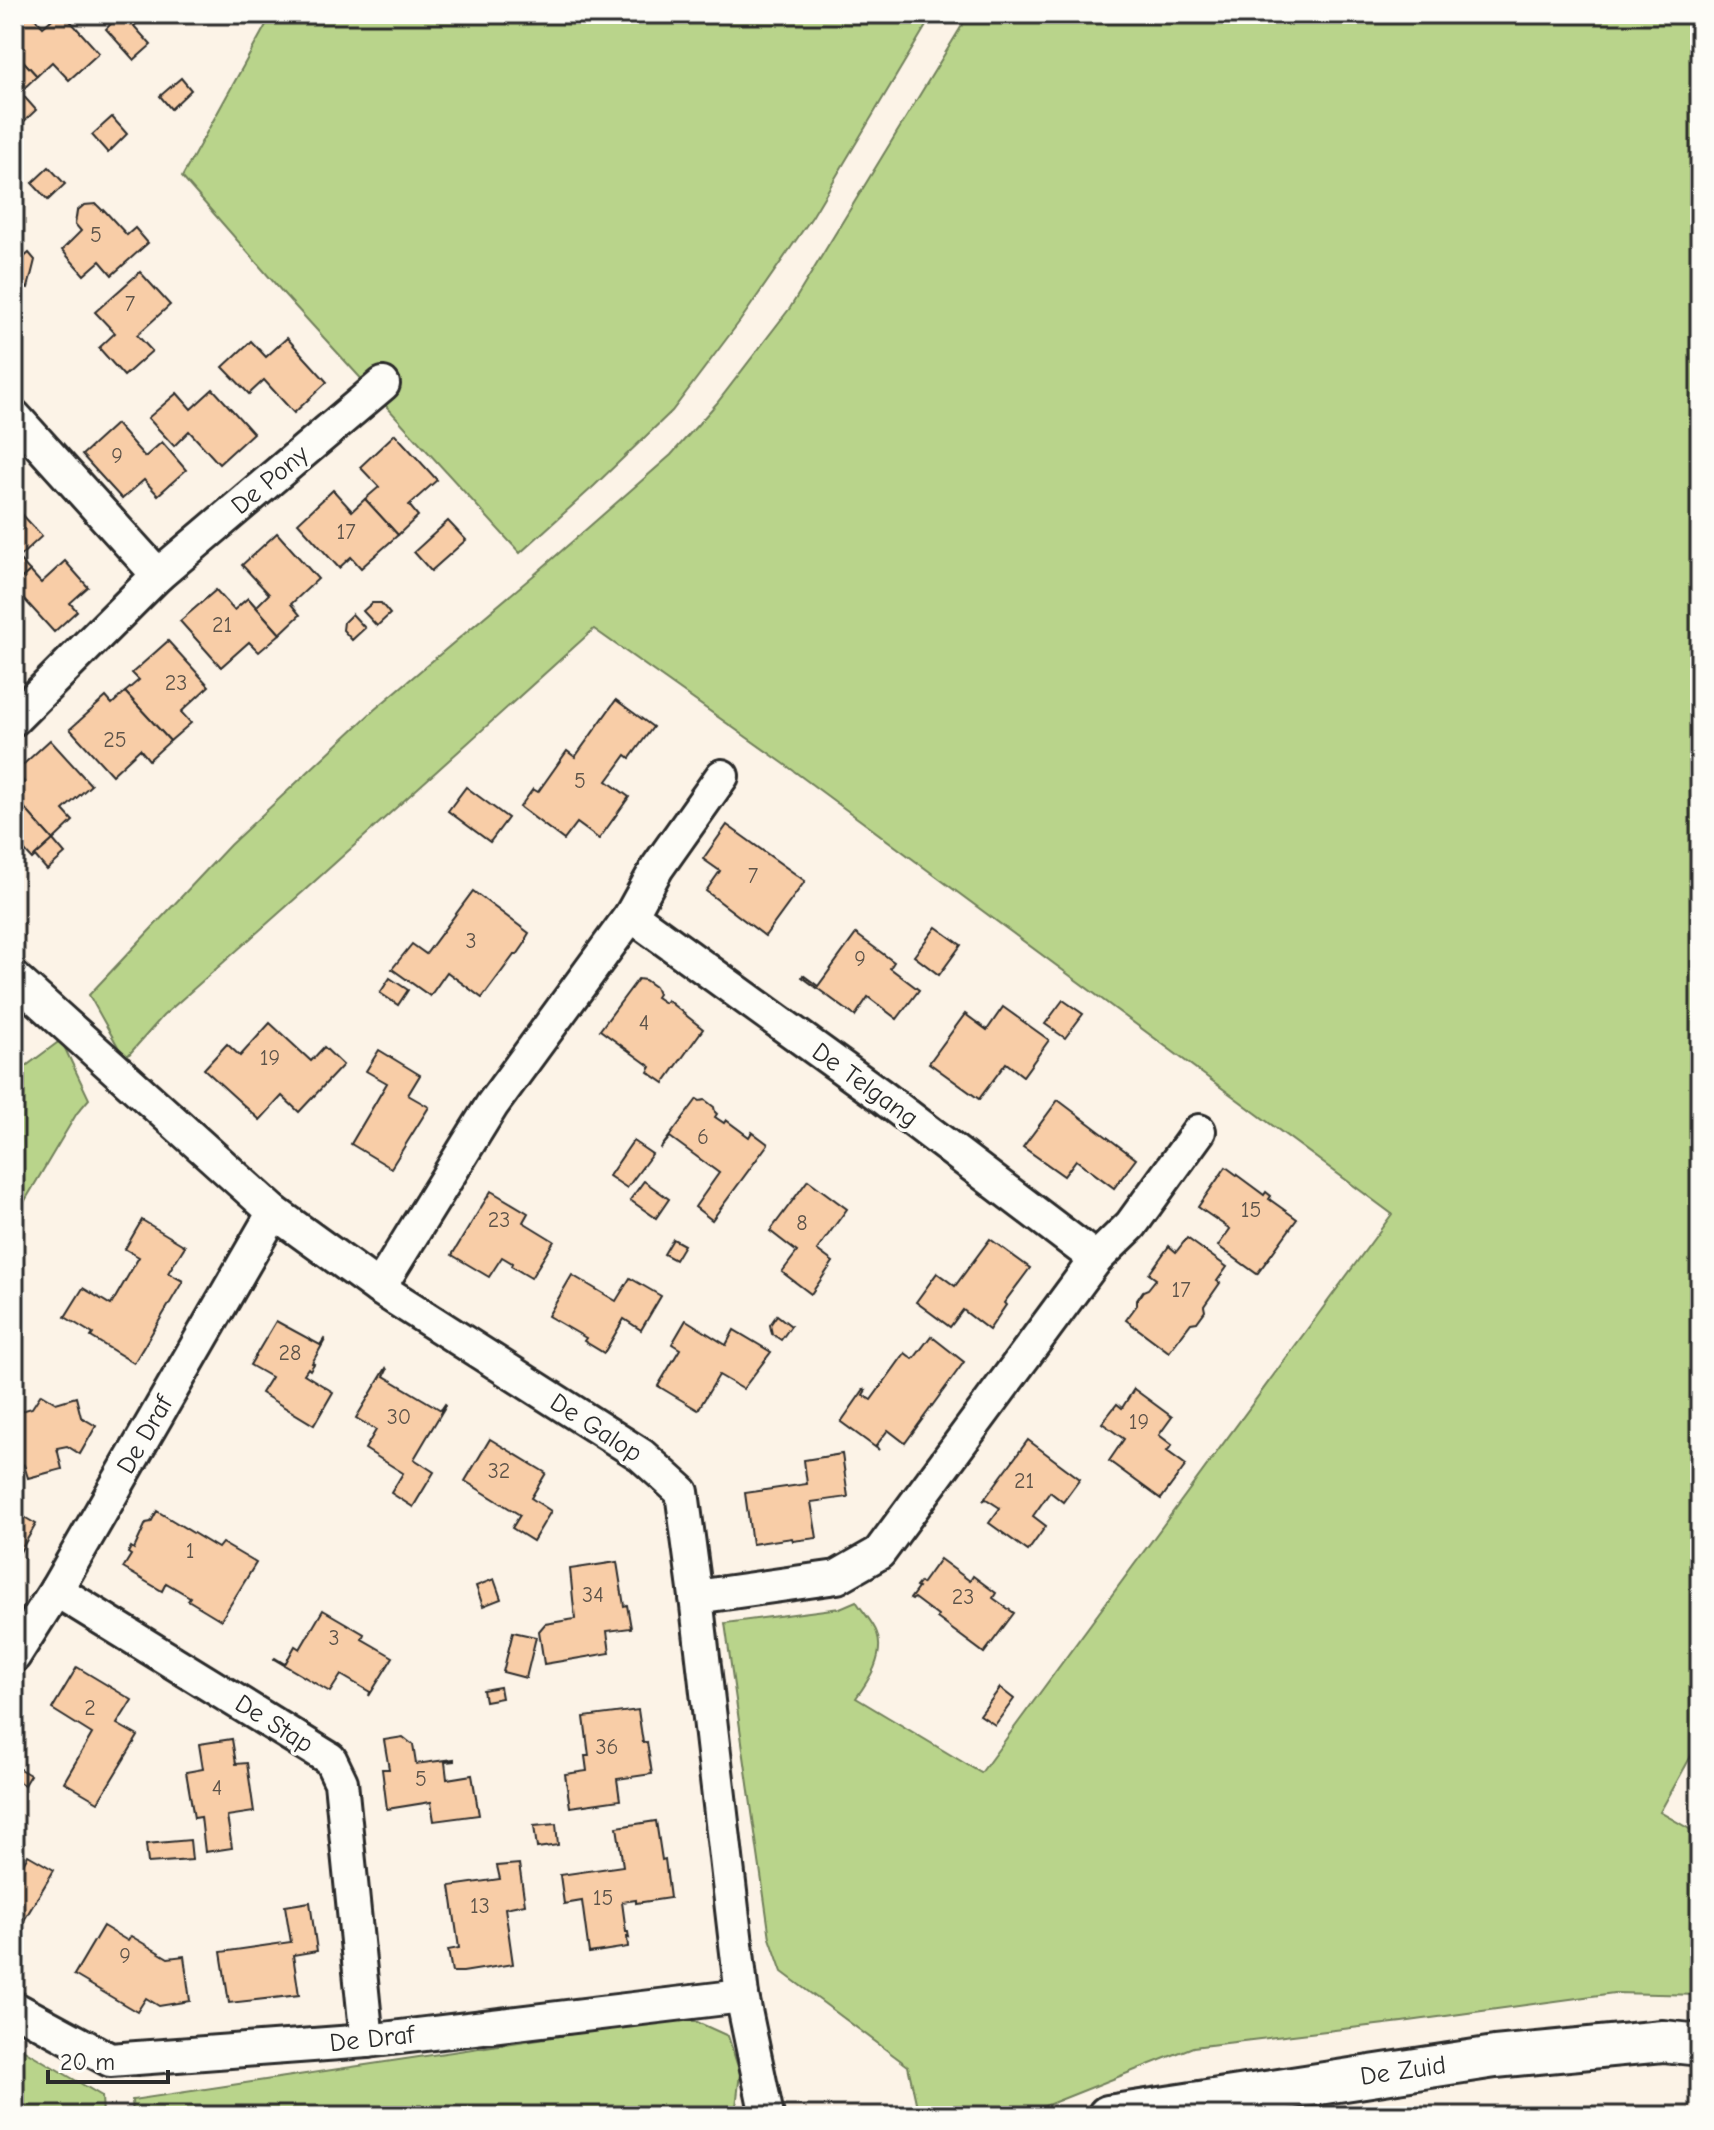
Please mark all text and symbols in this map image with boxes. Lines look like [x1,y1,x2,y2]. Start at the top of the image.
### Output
house number: 5 [90,222,102,248]
house number: 7 [125,291,136,317]
street label: De Pony [225,439,315,521]
house number: 9 [111,443,123,469]
house number: 17 [336,519,356,545]
house number: 21 [212,612,232,638]
house number: 23 [165,670,187,696]
house number: 25 [103,727,127,753]
house number: 5 [574,768,586,794]
house number: 7 [748,863,759,889]
house number: 3 [465,928,477,954]
house number: 9 [854,946,866,972]
house number: 4 [639,1010,649,1036]
street label: De Telgang [806,1037,924,1133]
house number: 19 [260,1045,280,1071]
house number: 6 [697,1124,709,1150]
house number: 15 [1241,1197,1261,1223]
house number: 23 [488,1207,510,1233]
house number: 8 [796,1210,808,1236]
house number: 17 [1171,1277,1191,1303]
house number: 28 [279,1340,301,1366]
street label: De Galop [544,1387,648,1469]
street label: De Draf [111,1389,180,1479]
house number: 30 [387,1404,411,1430]
house number: 19 [1129,1409,1149,1435]
house number: 32 [488,1458,510,1484]
house number: 21 [1014,1468,1034,1494]
house number: 1 [186,1538,194,1564]
house number: 34 [582,1582,604,1608]
house number: 23 [952,1584,974,1610]
house number: 3 [328,1625,340,1651]
street label: De Stap [229,1688,319,1760]
house number: 2 [84,1695,96,1721]
house number: 36 [595,1734,619,1760]
house number: 5 [415,1766,427,1792]
house number: 4 [212,1775,222,1801]
house number: 15 [593,1885,613,1911]
house number: 13 [470,1893,490,1919]
house number: 9 [119,1943,131,1969]
street label: De Draf [328,2019,418,2058]
scale bar [48,2034,168,2084]
text: 20 m [60,2048,115,2076]
street label: De Zuid [1358,2050,1448,2092]

